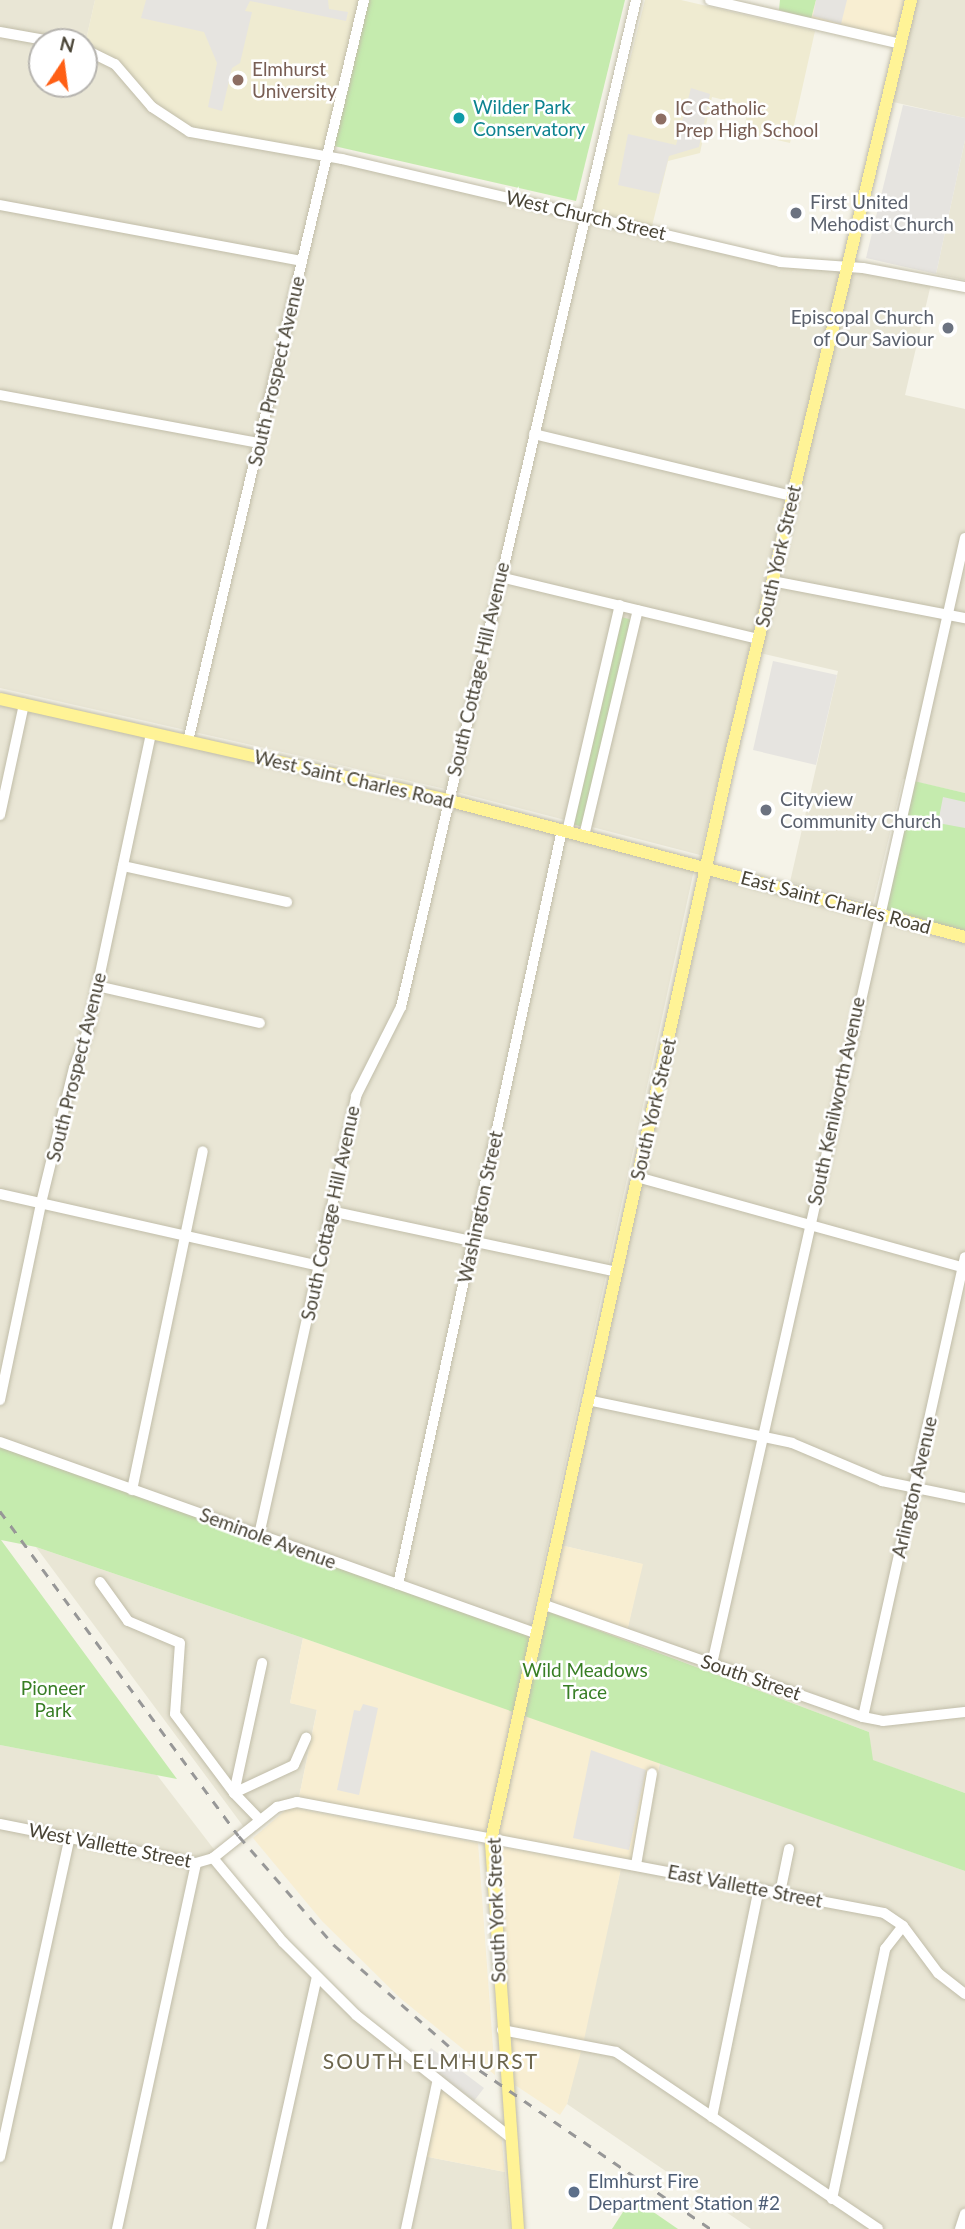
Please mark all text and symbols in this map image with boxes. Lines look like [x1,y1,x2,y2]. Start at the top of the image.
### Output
north arrow [28,28,98,98]
text: N [58,31,77,57]
place label: Elmhurst University [252,58,337,102]
marker: Elmhurst University [230,72,246,88]
place label: Wilder Park Conservatory [473,96,585,140]
place label: IC Catholic Prep High School [675,97,819,141]
marker: Wilder Park Conservatory [451,110,467,126]
marker: IC Catholic Prep High School [653,111,669,127]
street label: West Church Street [504,186,668,244]
place label: First United Mehodist Church [810,191,954,235]
marker: First United Mehodist Church [788,205,804,221]
street label: South Prospect Avenue [243,273,309,469]
place label: Episcopal Church of Our Saviour [791,306,934,350]
marker: Episcopal Church of Our Saviour [940,320,956,336]
street label: South York Street [750,482,806,630]
street label: South Cottage Hill Avenue [442,559,514,779]
street label: West Saint Charles Road [252,745,456,813]
place label: Cityview Community Church [780,788,942,832]
marker: Cityview Community Church [758,802,774,818]
street label: East Saint Charles Road [738,866,934,938]
street label: South Prospect Avenue [41,970,111,1164]
street label: South Kenilworth Avenue [803,994,869,1208]
street label: South York Street [625,1035,681,1183]
street label: South Cottage Hill Avenue [296,1103,364,1323]
street label: Washington Street [453,1129,507,1285]
street label: Arlington Avenue [887,1414,941,1560]
street label: Seminole Avenue [196,1503,340,1573]
street label: South Street [698,1649,804,1705]
park label: Wild Meadows Trace [522,1659,648,1703]
park label: Pioneer Park [21,1677,85,1721]
street label: West Vallette Street [26,1818,194,1872]
street label: South York Street [482,1837,510,1983]
street label: East Vallette Street [665,1860,825,1912]
district label: SOUTH ELMHURST [325,2048,537,2074]
place label: Elmhurst Fire Department Station #2 [588,2170,780,2214]
marker: Elmhurst Fire Department Station #2 [566,2184,582,2200]

